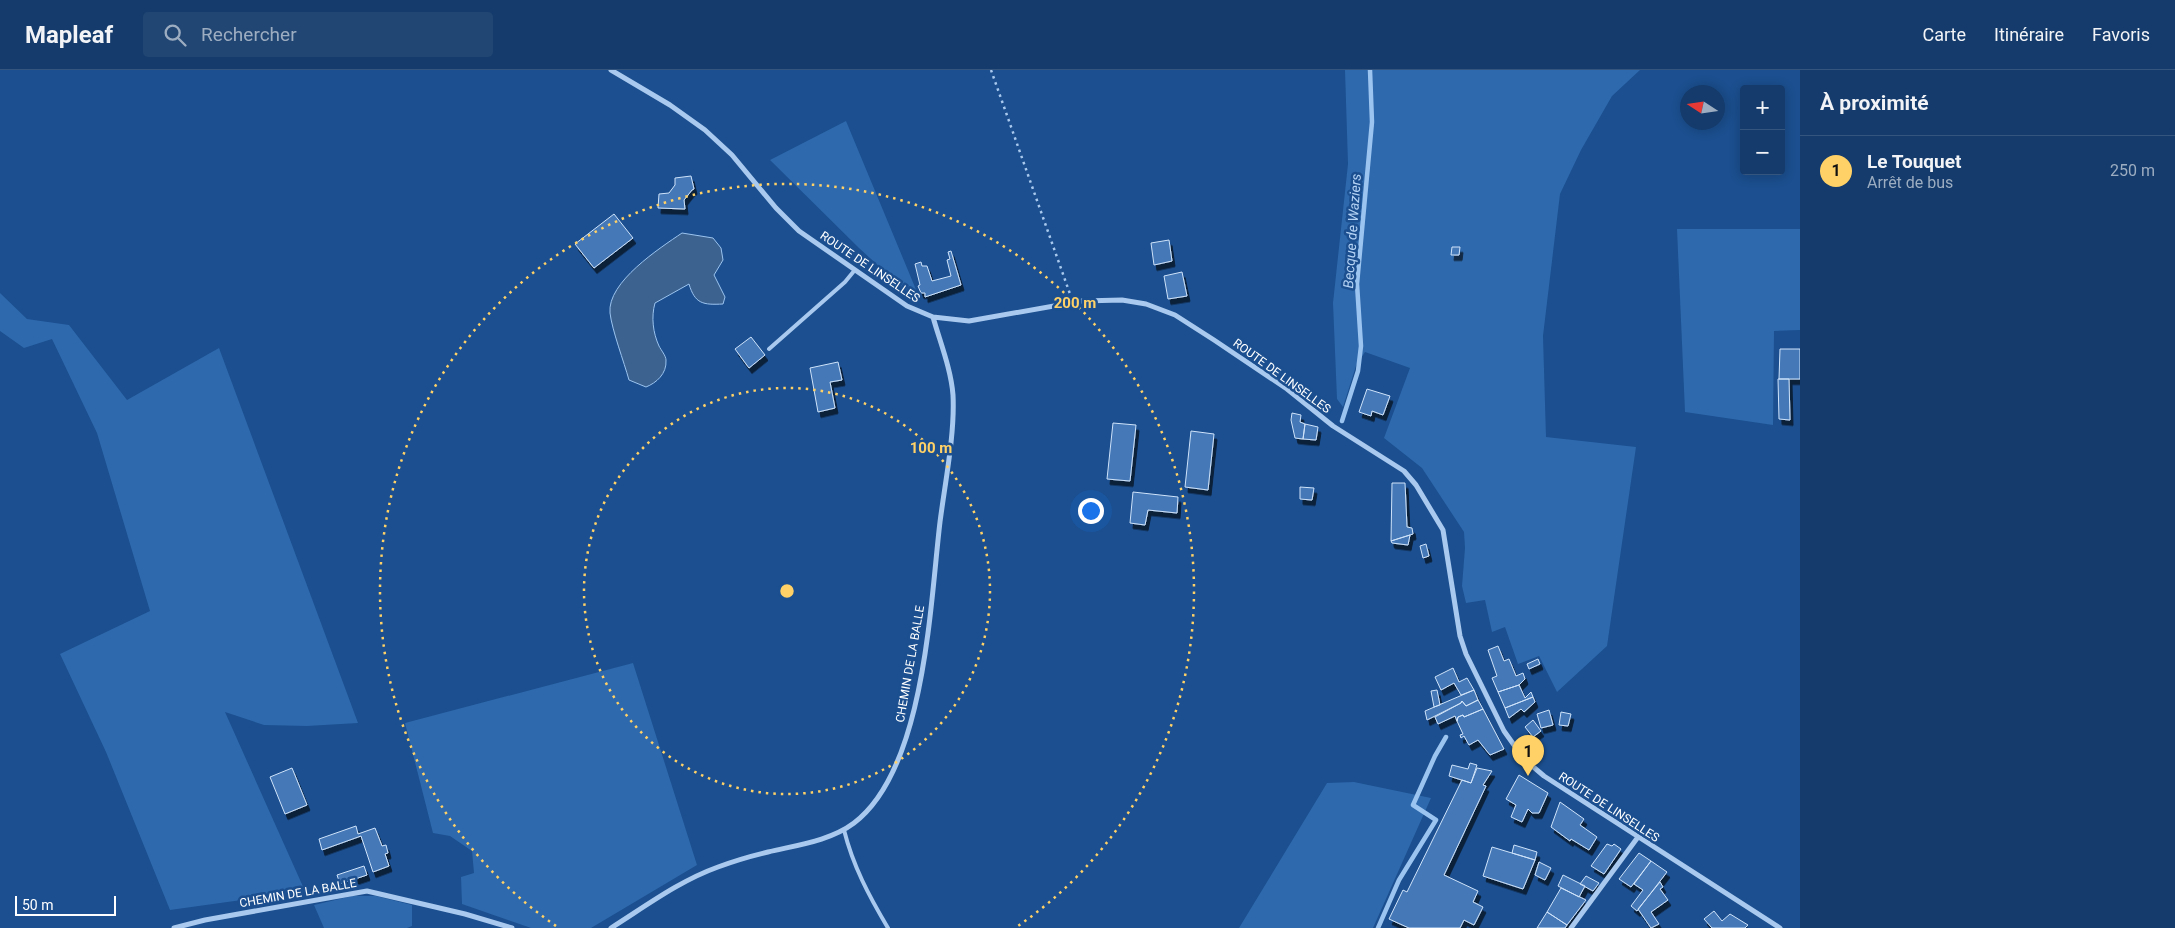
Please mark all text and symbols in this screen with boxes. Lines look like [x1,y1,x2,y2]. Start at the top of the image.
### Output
search box [143,12,493,57]
text: Mapleaf [25,21,113,49]
icon: search [161,21,189,49]
text: Rechercher [201,23,297,46]
text: Carte [1923,24,1966,45]
text: Itinéraire [1994,24,2064,45]
text: Favoris [2092,24,2150,45]
north arrow [1680,85,1725,130]
map controls [1740,85,1785,175]
button: + [1740,85,1785,130]
text: À proximité [1820,91,1929,115]
button: − [1740,130,1785,175]
text: Le Touquet [1867,150,1961,173]
text: 1 [1831,161,1841,180]
text: 250 m [2110,161,2155,180]
water label: Becque de Waziers [1340,173,1364,289]
text: Arrêt de bus [1867,173,1953,192]
street label: ROUTE DE LINSELLES [818,228,922,306]
text: 200 m [1054,294,1096,312]
street label: ROUTE DE LINSELLES [1230,336,1334,416]
text: 100 m [910,439,952,457]
your location [1078,498,1104,524]
centre of rings [778,582,796,600]
street label: CHEMIN DE LA BALLE [893,604,927,724]
pin: 1 [1512,735,1544,776]
street label: ROUTE DE LINSELLES [1556,769,1662,845]
street label: CHEMIN DE LA BALLE [238,876,358,910]
scale bar [15,893,116,916]
text: 50 m [22,897,54,913]

